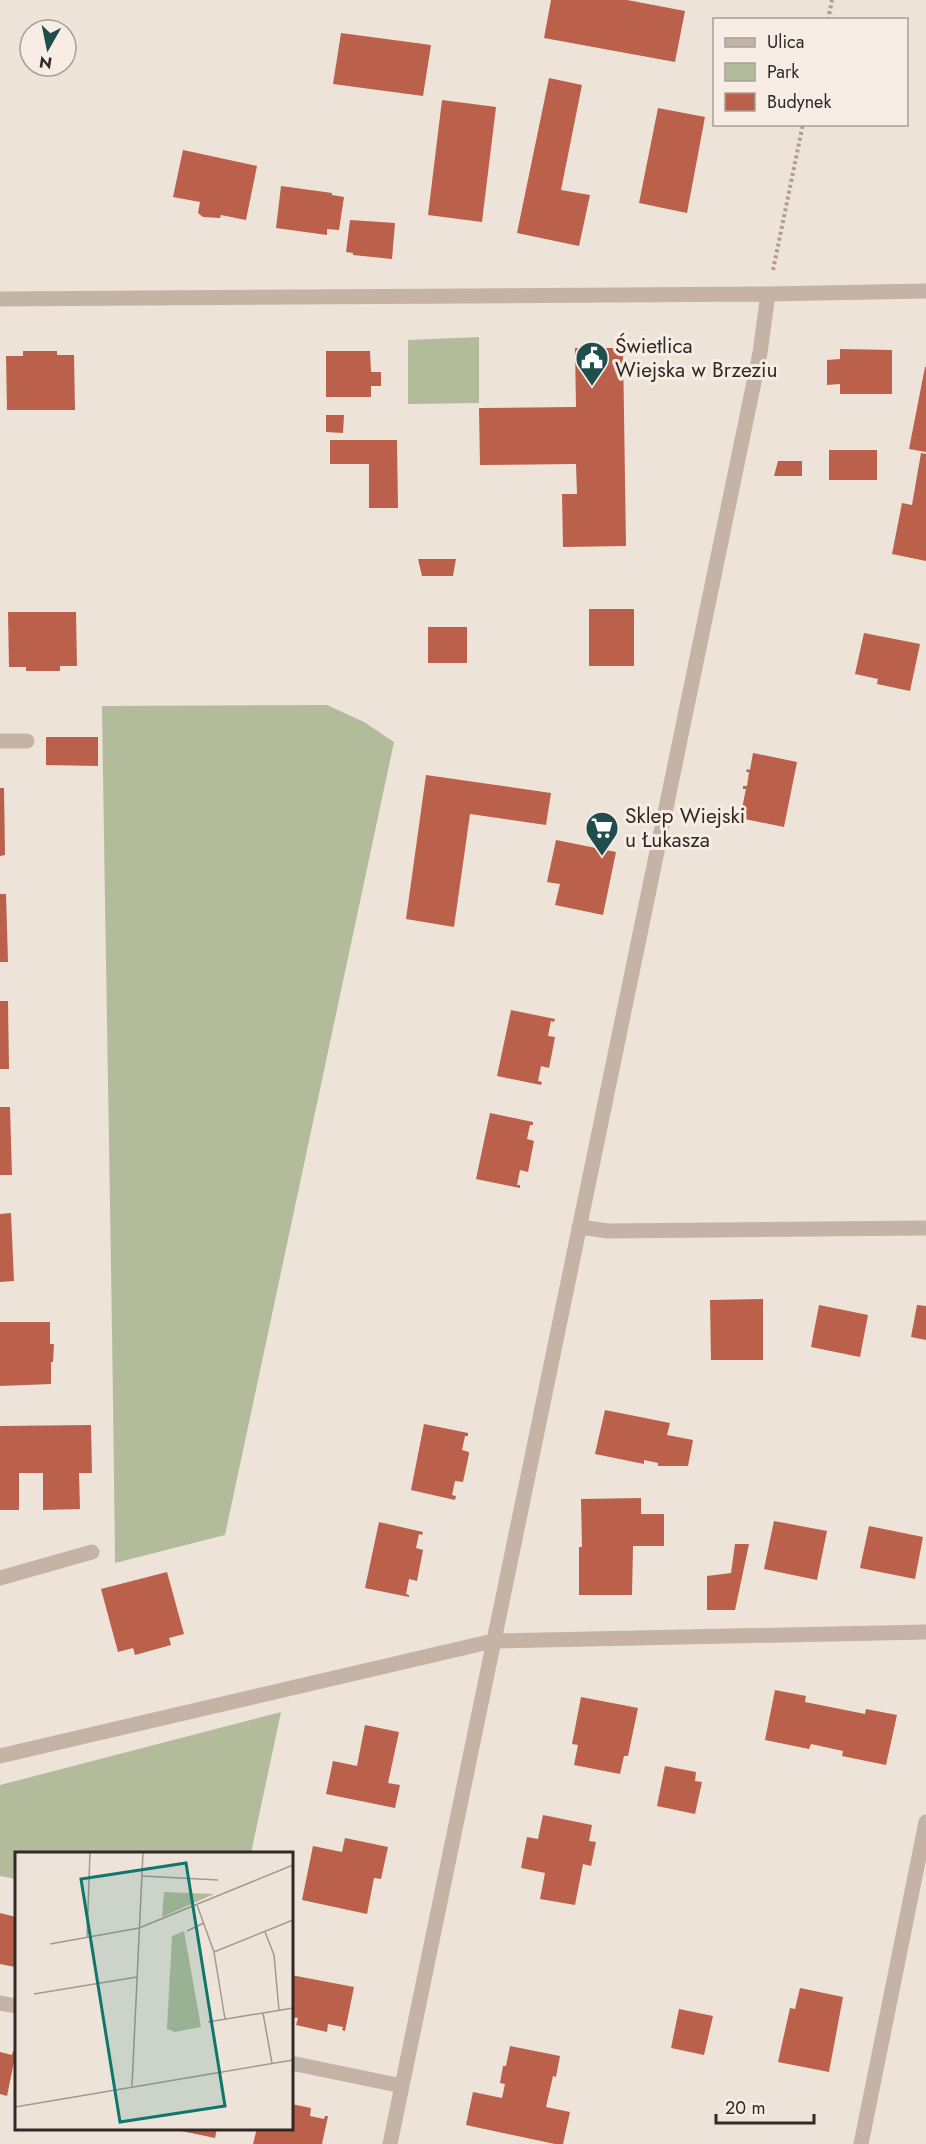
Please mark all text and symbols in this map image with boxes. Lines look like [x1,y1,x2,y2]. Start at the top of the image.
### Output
north arrow [18,18,78,78]
legend [713,18,908,126]
text: Ulica [767,29,804,55]
text: N [38,50,54,75]
text: Park [767,59,799,85]
text: Budynek [767,89,831,115]
place label: Świetlica Wiejska w Brzeziu [615,331,778,385]
public building icon: Świetlica Wiejska w Brzeziu [574,340,610,387]
place label: Sklep Wiejski u Łukasza [625,801,745,855]
supermarket icon: Sklep Wiejski u Łukasza [584,810,620,857]
inset map [15,1852,292,2129]
scale bar [716,2087,814,2125]
text: 20 m [725,2095,765,2121]

